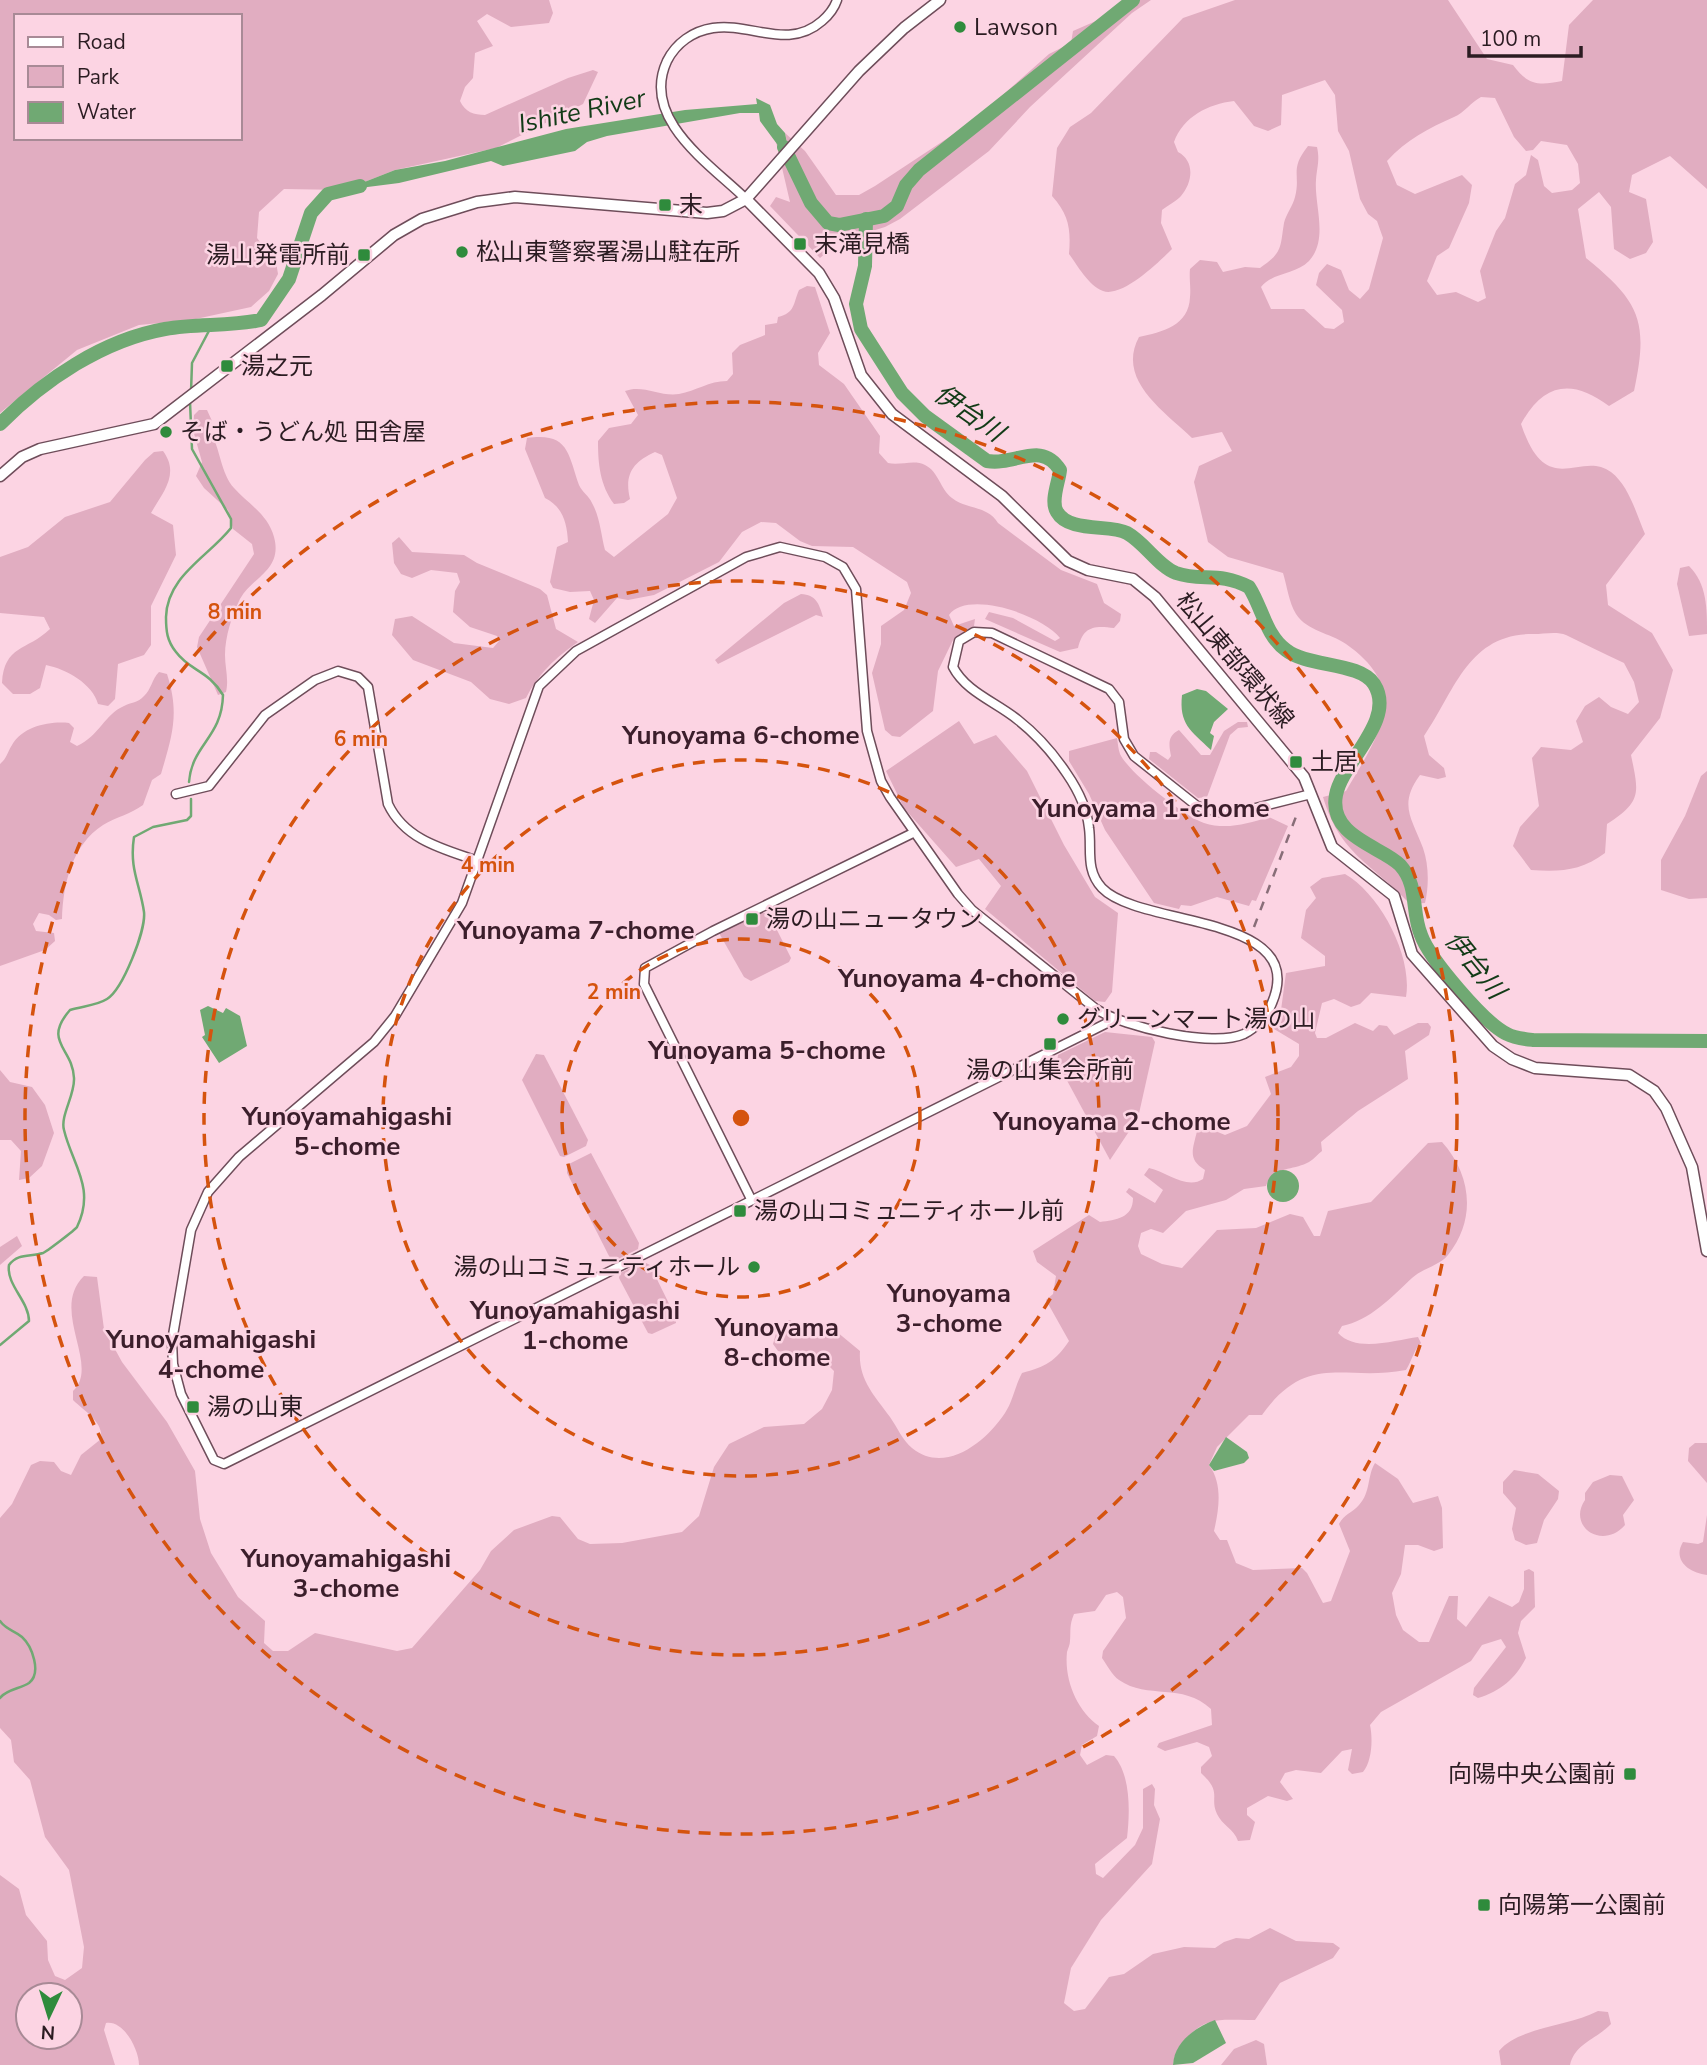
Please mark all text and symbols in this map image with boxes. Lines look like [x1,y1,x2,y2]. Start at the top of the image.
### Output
place label: Lawson [974,11,1058,43]
legend [14,14,242,140]
scale bar [1469,14,1581,58]
marker: Lawson [952,19,968,35]
text: 100 m [1480,25,1541,53]
text: Road [77,28,126,56]
text: Park [77,63,119,91]
water label: Ishite River [515,80,650,142]
text: Water [77,98,136,126]
place label: 末 [679,189,703,221]
marker: 末 [657,197,673,213]
place label: 末滝見橋 [814,228,910,260]
place label: 松山東警察署湯山駐在所 [476,236,740,268]
marker: 末滝見橋 [792,236,808,252]
place label: 湯山発電所前 [206,239,350,271]
marker: 松山東警察署湯山駐在所 [454,244,470,260]
marker: 湯山発電所前 [356,247,372,263]
place label: 湯之元 [241,350,313,382]
marker: 湯之元 [219,358,235,374]
water label: 伊台川 [927,376,1013,451]
place label: そば・うどん処 田舎屋 [180,416,426,448]
marker: そば・うどん処 田舎屋 [158,424,174,440]
street label: 松山東部環状線 [1169,585,1301,735]
text: 8 min [208,598,262,626]
district label: Yunoyama 6-chome [621,718,860,753]
text: 6 min [334,725,388,753]
place label: 土居 [1310,746,1358,778]
marker: 土居 [1288,754,1304,770]
district label: Yunoyama 1-chome [1031,791,1270,826]
text: 4 min [461,851,515,879]
place label: 湯の山ニュータウン [766,903,982,935]
marker: 湯の山ニュータウン [744,911,760,927]
district label: Yunoyama 7-chome [456,913,695,948]
water label: 伊台川 [1437,924,1515,1009]
district label: Yunoyama 4-chome [837,961,1076,996]
text: 2 min [587,978,641,1006]
place label: グリーンマート湯の山 [1077,1003,1316,1035]
marker: グリーンマート湯の山 [1055,1011,1071,1027]
district label: Yunoyama 5-chome [647,1033,886,1068]
marker: 湯の山集会所前 [1042,1036,1058,1052]
place label: 湯の山集会所前 [966,1054,1134,1086]
district label: Yunoyamahigashi 5-chome [241,1099,452,1164]
district label: Yunoyama 2-chome [992,1104,1231,1139]
centre of rings [729,1106,753,1130]
place label: 湯の山コミュニティホール前 [754,1195,1065,1227]
marker: 湯の山コミュニティホール前 [732,1203,748,1219]
place label: 湯の山コミュニティホール [453,1251,740,1283]
marker: 湯の山コミュニティホール [746,1259,762,1275]
district label: Yunoyama 3-chome [886,1276,1011,1341]
district label: Yunoyamahigashi 1-chome [469,1293,680,1358]
district label: Yunoyama 8-chome [714,1310,839,1375]
district label: Yunoyamahigashi 4-chome [105,1322,316,1387]
place label: 湯の山東 [207,1391,303,1423]
marker: 湯の山東 [185,1399,201,1415]
district label: Yunoyamahigashi 3-chome [240,1541,451,1606]
place label: 向陽中央公園前 [1448,1758,1616,1790]
marker: 向陽中央公園前 [1622,1766,1638,1782]
place label: 向陽第一公園前 [1498,1889,1666,1921]
marker: 向陽第一公園前 [1476,1897,1492,1913]
north arrow [14,1981,84,2051]
text: N [40,2018,56,2045]

